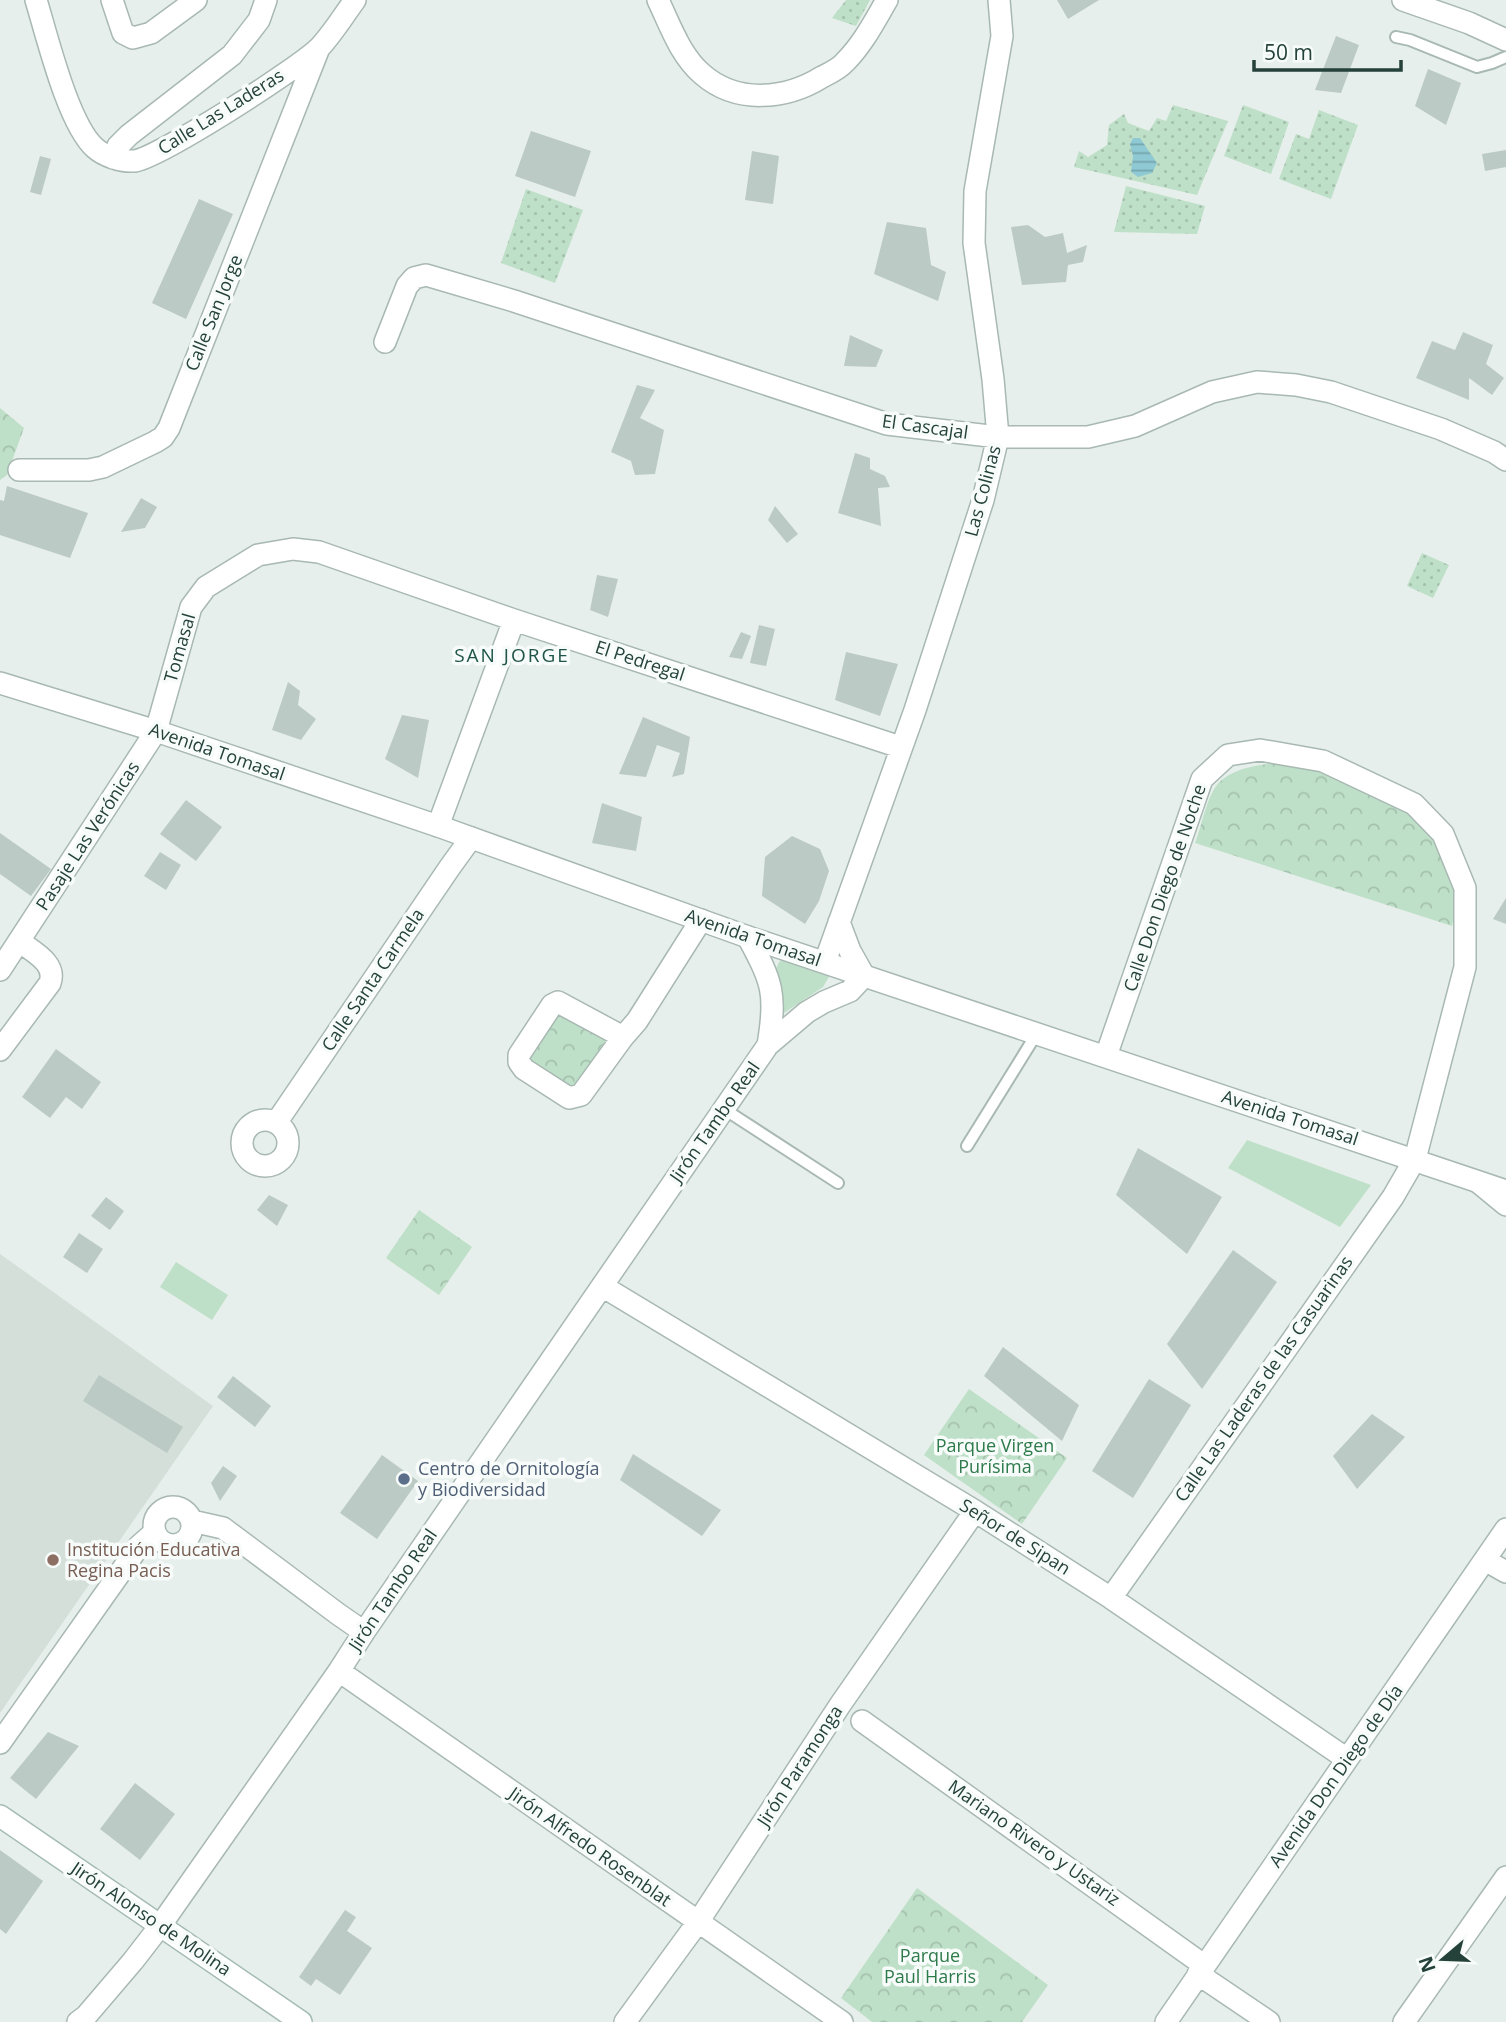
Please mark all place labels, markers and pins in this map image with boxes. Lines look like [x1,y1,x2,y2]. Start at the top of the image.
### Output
place label: Centro de Ornitología y Biodiversidad [418,1456,599,1501]
marker: Centro de Ornitología y Biodiversidad [396,1471,412,1487]
place label: Institución Educativa Regina Pacis [67,1537,240,1582]
marker: Institución Educativa Regina Pacis [45,1552,61,1568]

